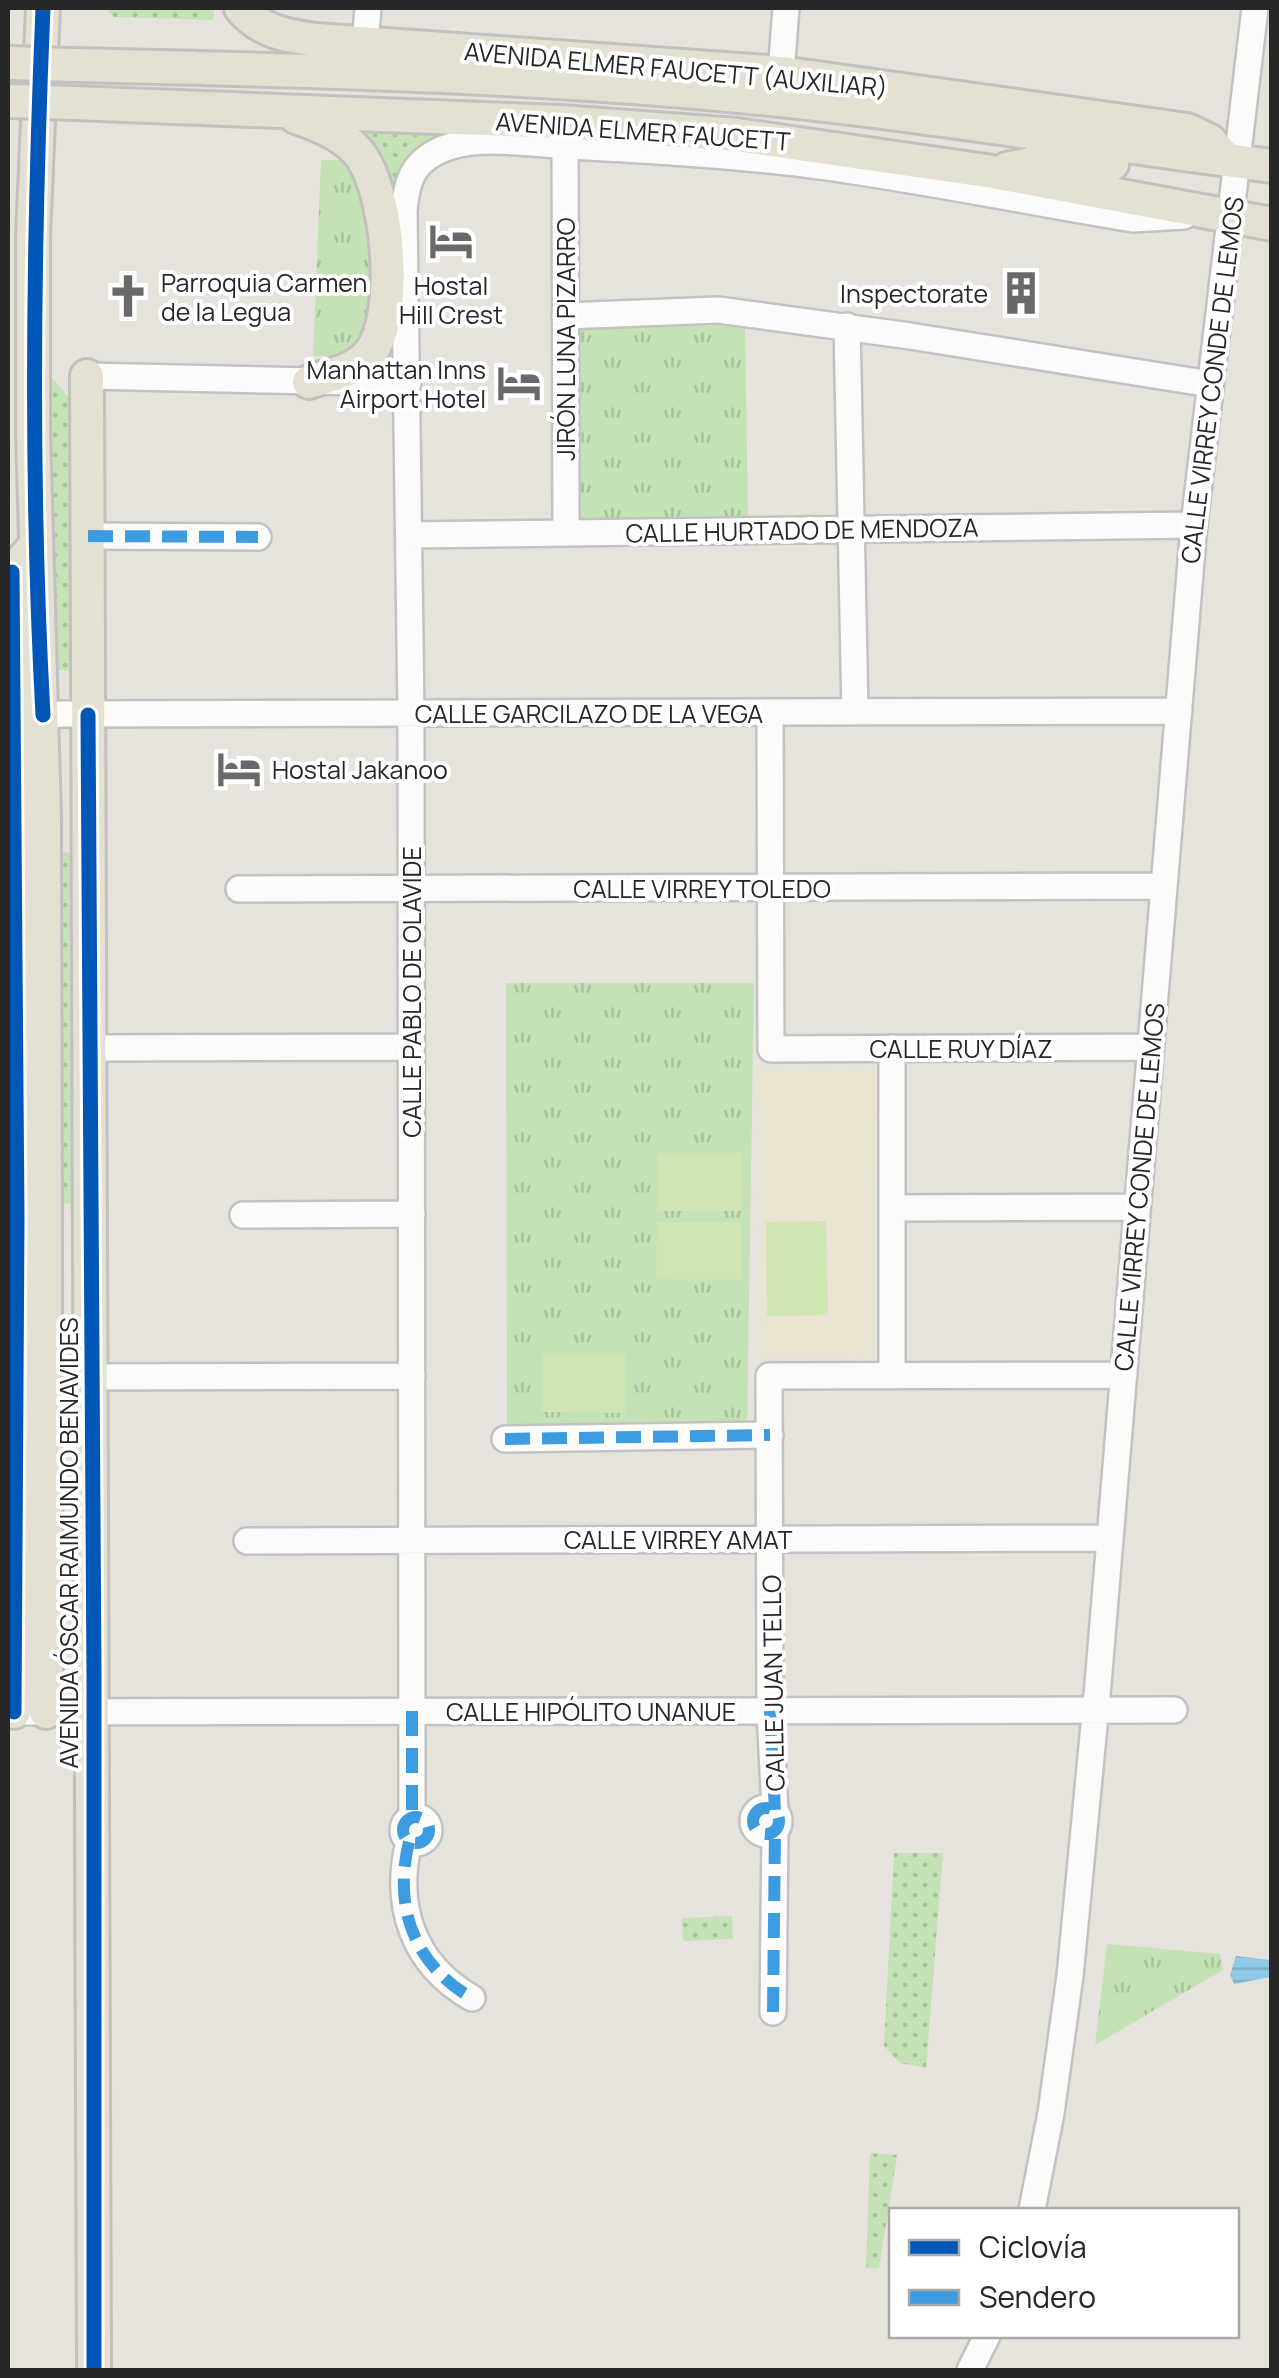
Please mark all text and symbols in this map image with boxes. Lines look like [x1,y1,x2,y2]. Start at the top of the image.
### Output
street label: AVENIDA ELMER FAUCETT (AUXILIAR) [463,33,889,105]
street label: AVENIDA ELMER FAUCETT [495,103,792,159]
street label: CALLE VIRREY CONDE DE LEMOS [1172,195,1252,565]
hotel icon: Hostal Hill Crest [427,217,475,265]
street label: JIRÓN LUNA PIZARRO [548,217,583,461]
place label: Parroquia Carmen de la Legua [161,265,367,329]
place label: Hostal Hill Crest [399,268,503,332]
building icon: Inspectorate [997,269,1045,317]
church icon: Parroquia Carmen de la Legua [104,272,152,320]
place label: Inspectorate [840,276,988,311]
place label: Manhattan Inns Airport Hotel [307,352,486,416]
hotel icon: Manhattan Inns Airport Hotel [495,359,543,407]
street label: CALLE HURTADO DE MENDOZA [625,509,979,551]
street label: CALLE GARCILAZO DE LA VEGA [415,696,763,731]
hotel icon: Hostal Jakanoo [215,745,263,793]
place label: Hostal Jakanoo [272,752,448,787]
street label: CALLE PABLO DE OLAVIDE [394,846,429,1138]
street label: CALLE VIRREY TOLEDO [573,871,831,906]
street label: CALLE VIRREY CONDE DE LEMOS [1105,1002,1173,1372]
street label: CALLE RUY DÍAZ [869,1031,1053,1066]
street label: AVENIDA ÓSCAR RAIMUNDO BENAVIDES [51,1317,86,1769]
street label: CALLE VIRREY AMAT [564,1522,792,1557]
street label: CALLE JUAN TELLO [754,1574,792,1792]
street label: CALLE HIPÓLITO UNANUE [446,1694,736,1729]
legend [889,2208,1239,2338]
text: Ciclovía [979,2226,1087,2267]
text: Sendero [979,2276,1096,2317]

